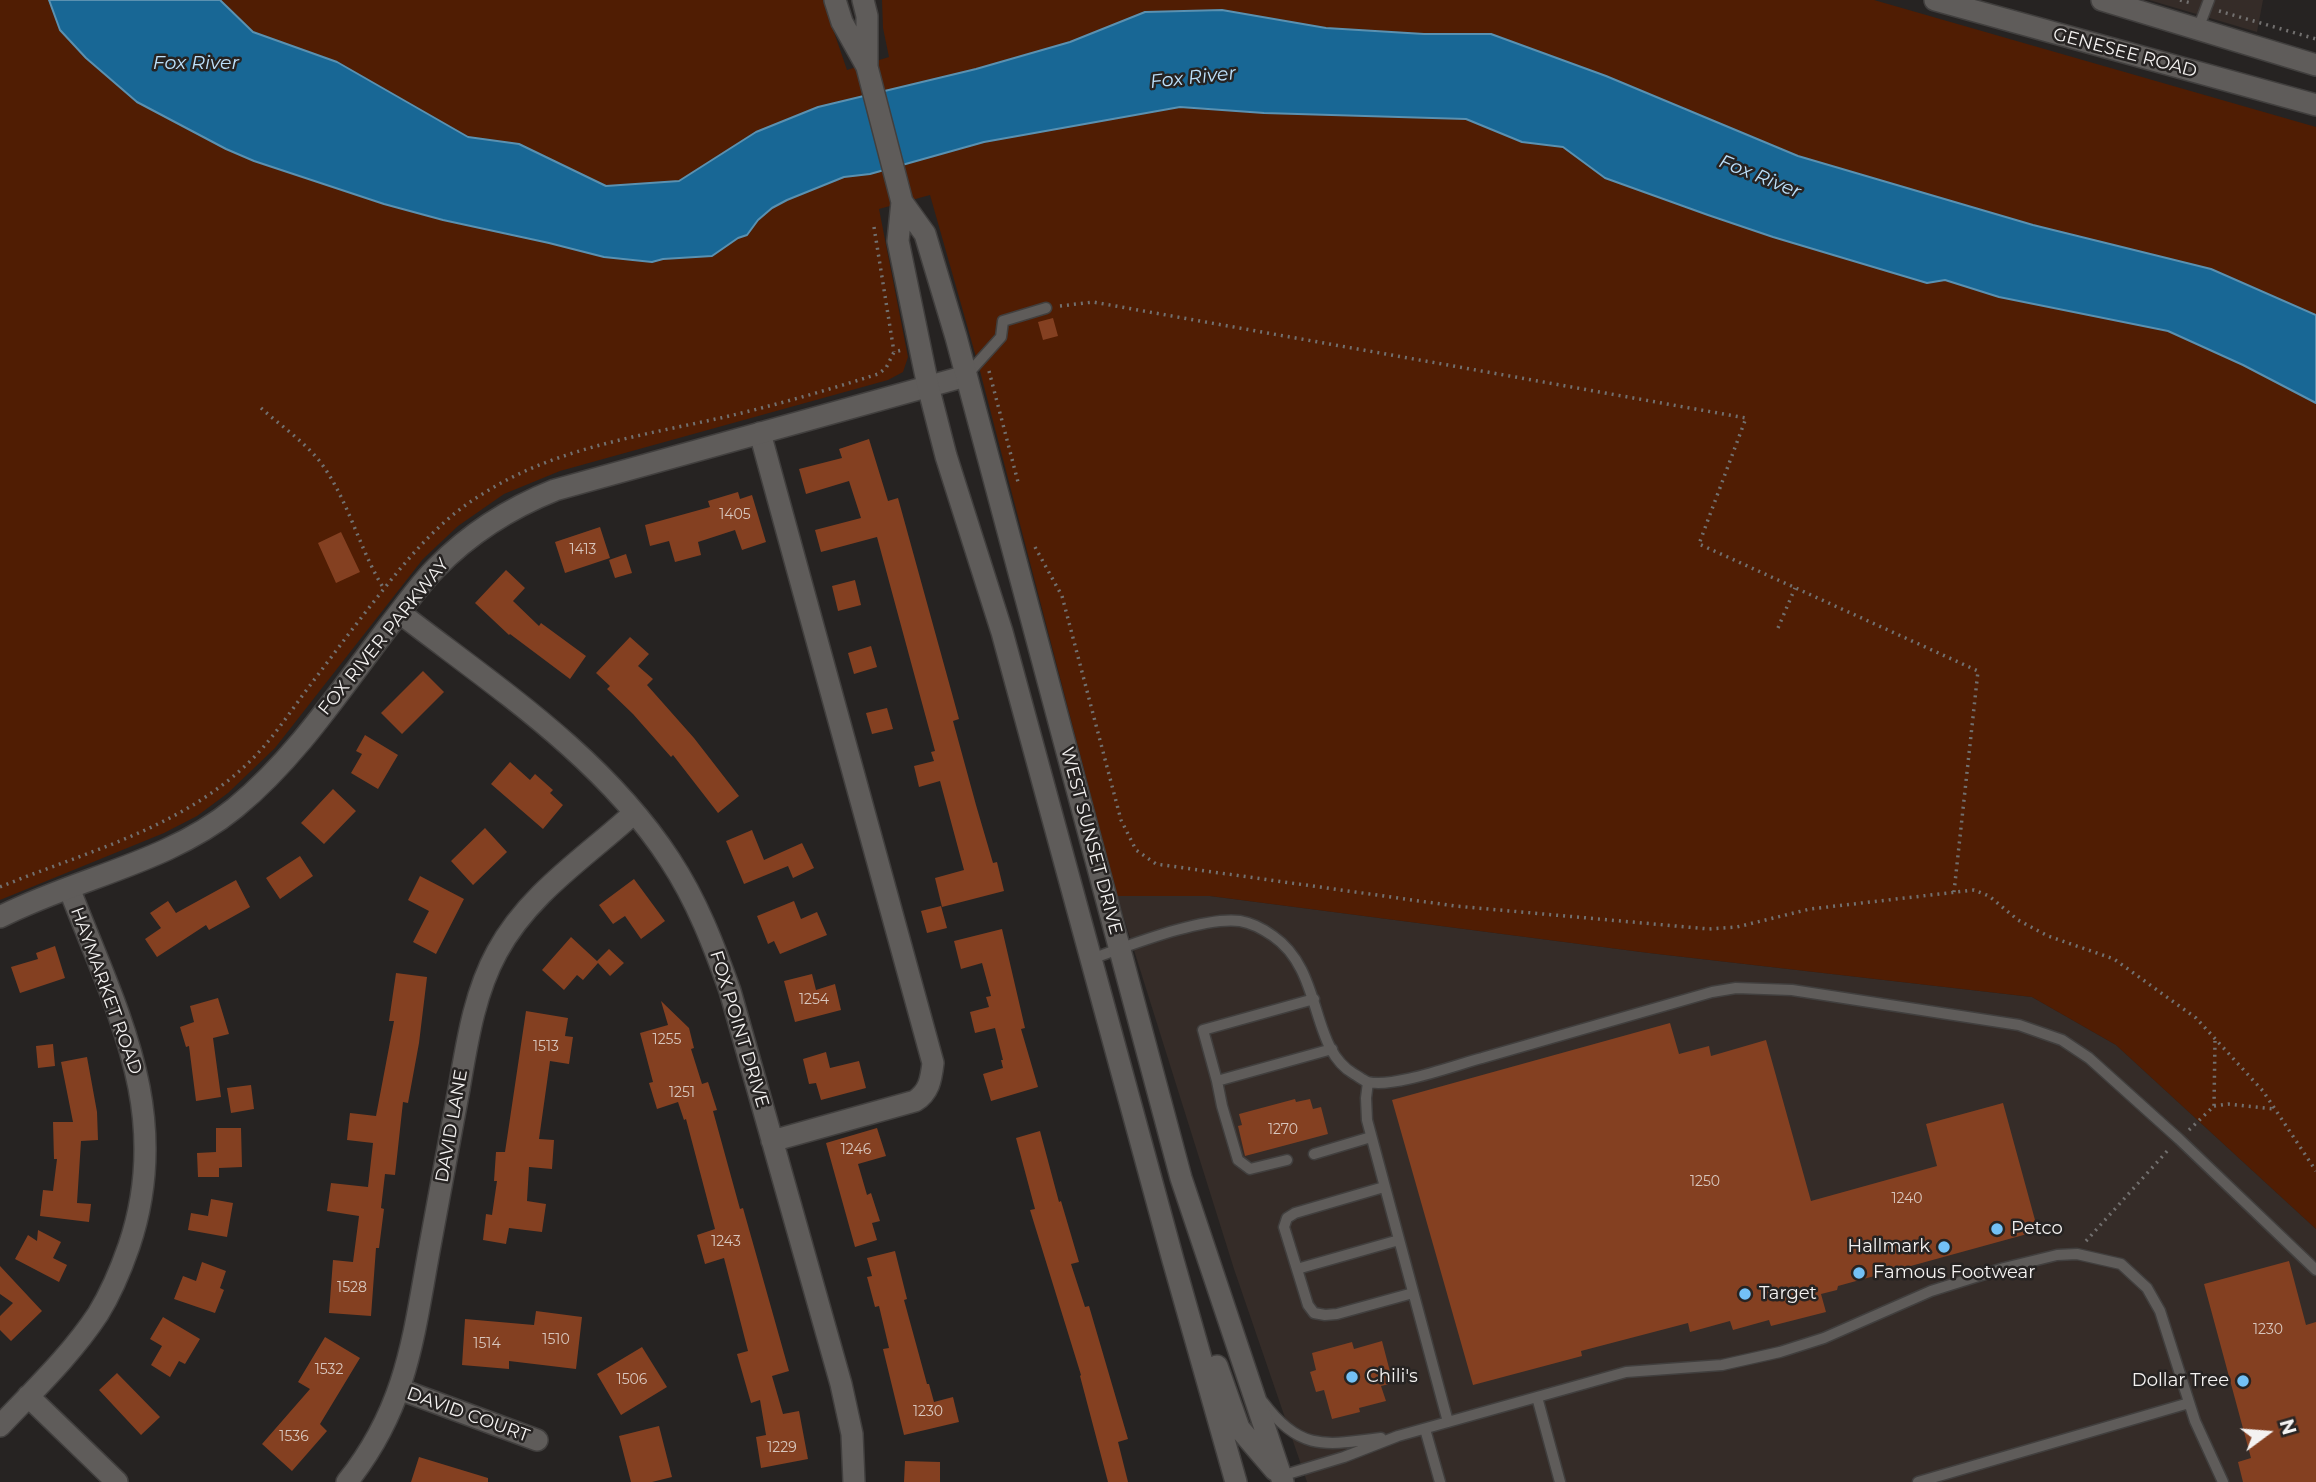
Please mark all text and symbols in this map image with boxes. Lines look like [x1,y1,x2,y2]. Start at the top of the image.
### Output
street label: GENESEE ROAD [2051,23,2199,83]
water label: Fox River [153,52,239,74]
water label: Fox River [1149,62,1237,94]
water label: Fox River [1716,150,1804,204]
house number: 1405 [719,507,751,523]
house number: 1413 [570,542,596,558]
street label: FOX RIVER PARKWAY [314,554,454,720]
street label: WEST SUNSET DRIVE [1056,745,1126,937]
street label: HAYMARKET ROAD [66,904,146,1078]
street label: FOX POINT DRIVE [705,948,773,1110]
house number: 1254 [799,992,829,1008]
house number: 1255 [653,1032,681,1048]
house number: 1513 [533,1039,559,1055]
street label: DAVID LANE [431,1068,473,1184]
house number: 1251 [669,1085,695,1101]
house number: 1270 [1268,1122,1298,1138]
house number: 1246 [841,1142,871,1158]
house number: 1250 [1690,1174,1720,1190]
house number: 1240 [1891,1191,1923,1207]
place label: Petco [2011,1218,2063,1240]
marker: Petco [1989,1221,2005,1237]
house number: 1243 [711,1234,741,1250]
place label: Hallmark [1848,1236,1930,1258]
marker: Hallmark [1936,1239,1952,1255]
place label: Famous Footwear [1873,1262,2035,1284]
marker: Famous Footwear [1851,1265,1867,1281]
house number: 1528 [337,1280,367,1296]
place label: Target [1759,1283,1817,1305]
marker: Target [1737,1286,1753,1302]
house number: 1230 [2253,1322,2283,1338]
house number: 1510 [542,1332,570,1348]
house number: 1514 [473,1336,501,1352]
house number: 1532 [315,1362,343,1378]
place label: Chili's [1366,1366,1418,1388]
marker: Chili's [1344,1369,1360,1385]
place label: Dollar Tree [2132,1370,2229,1392]
house number: 1506 [617,1372,647,1388]
marker: Dollar Tree [2235,1373,2251,1389]
street label: DAVID COURT [404,1383,532,1447]
north arrow [2232,1398,2302,1468]
house number: 1230 [913,1404,943,1420]
text: N [2274,1417,2301,1438]
house number: 1536 [279,1429,309,1445]
house number: 1229 [767,1440,797,1456]

